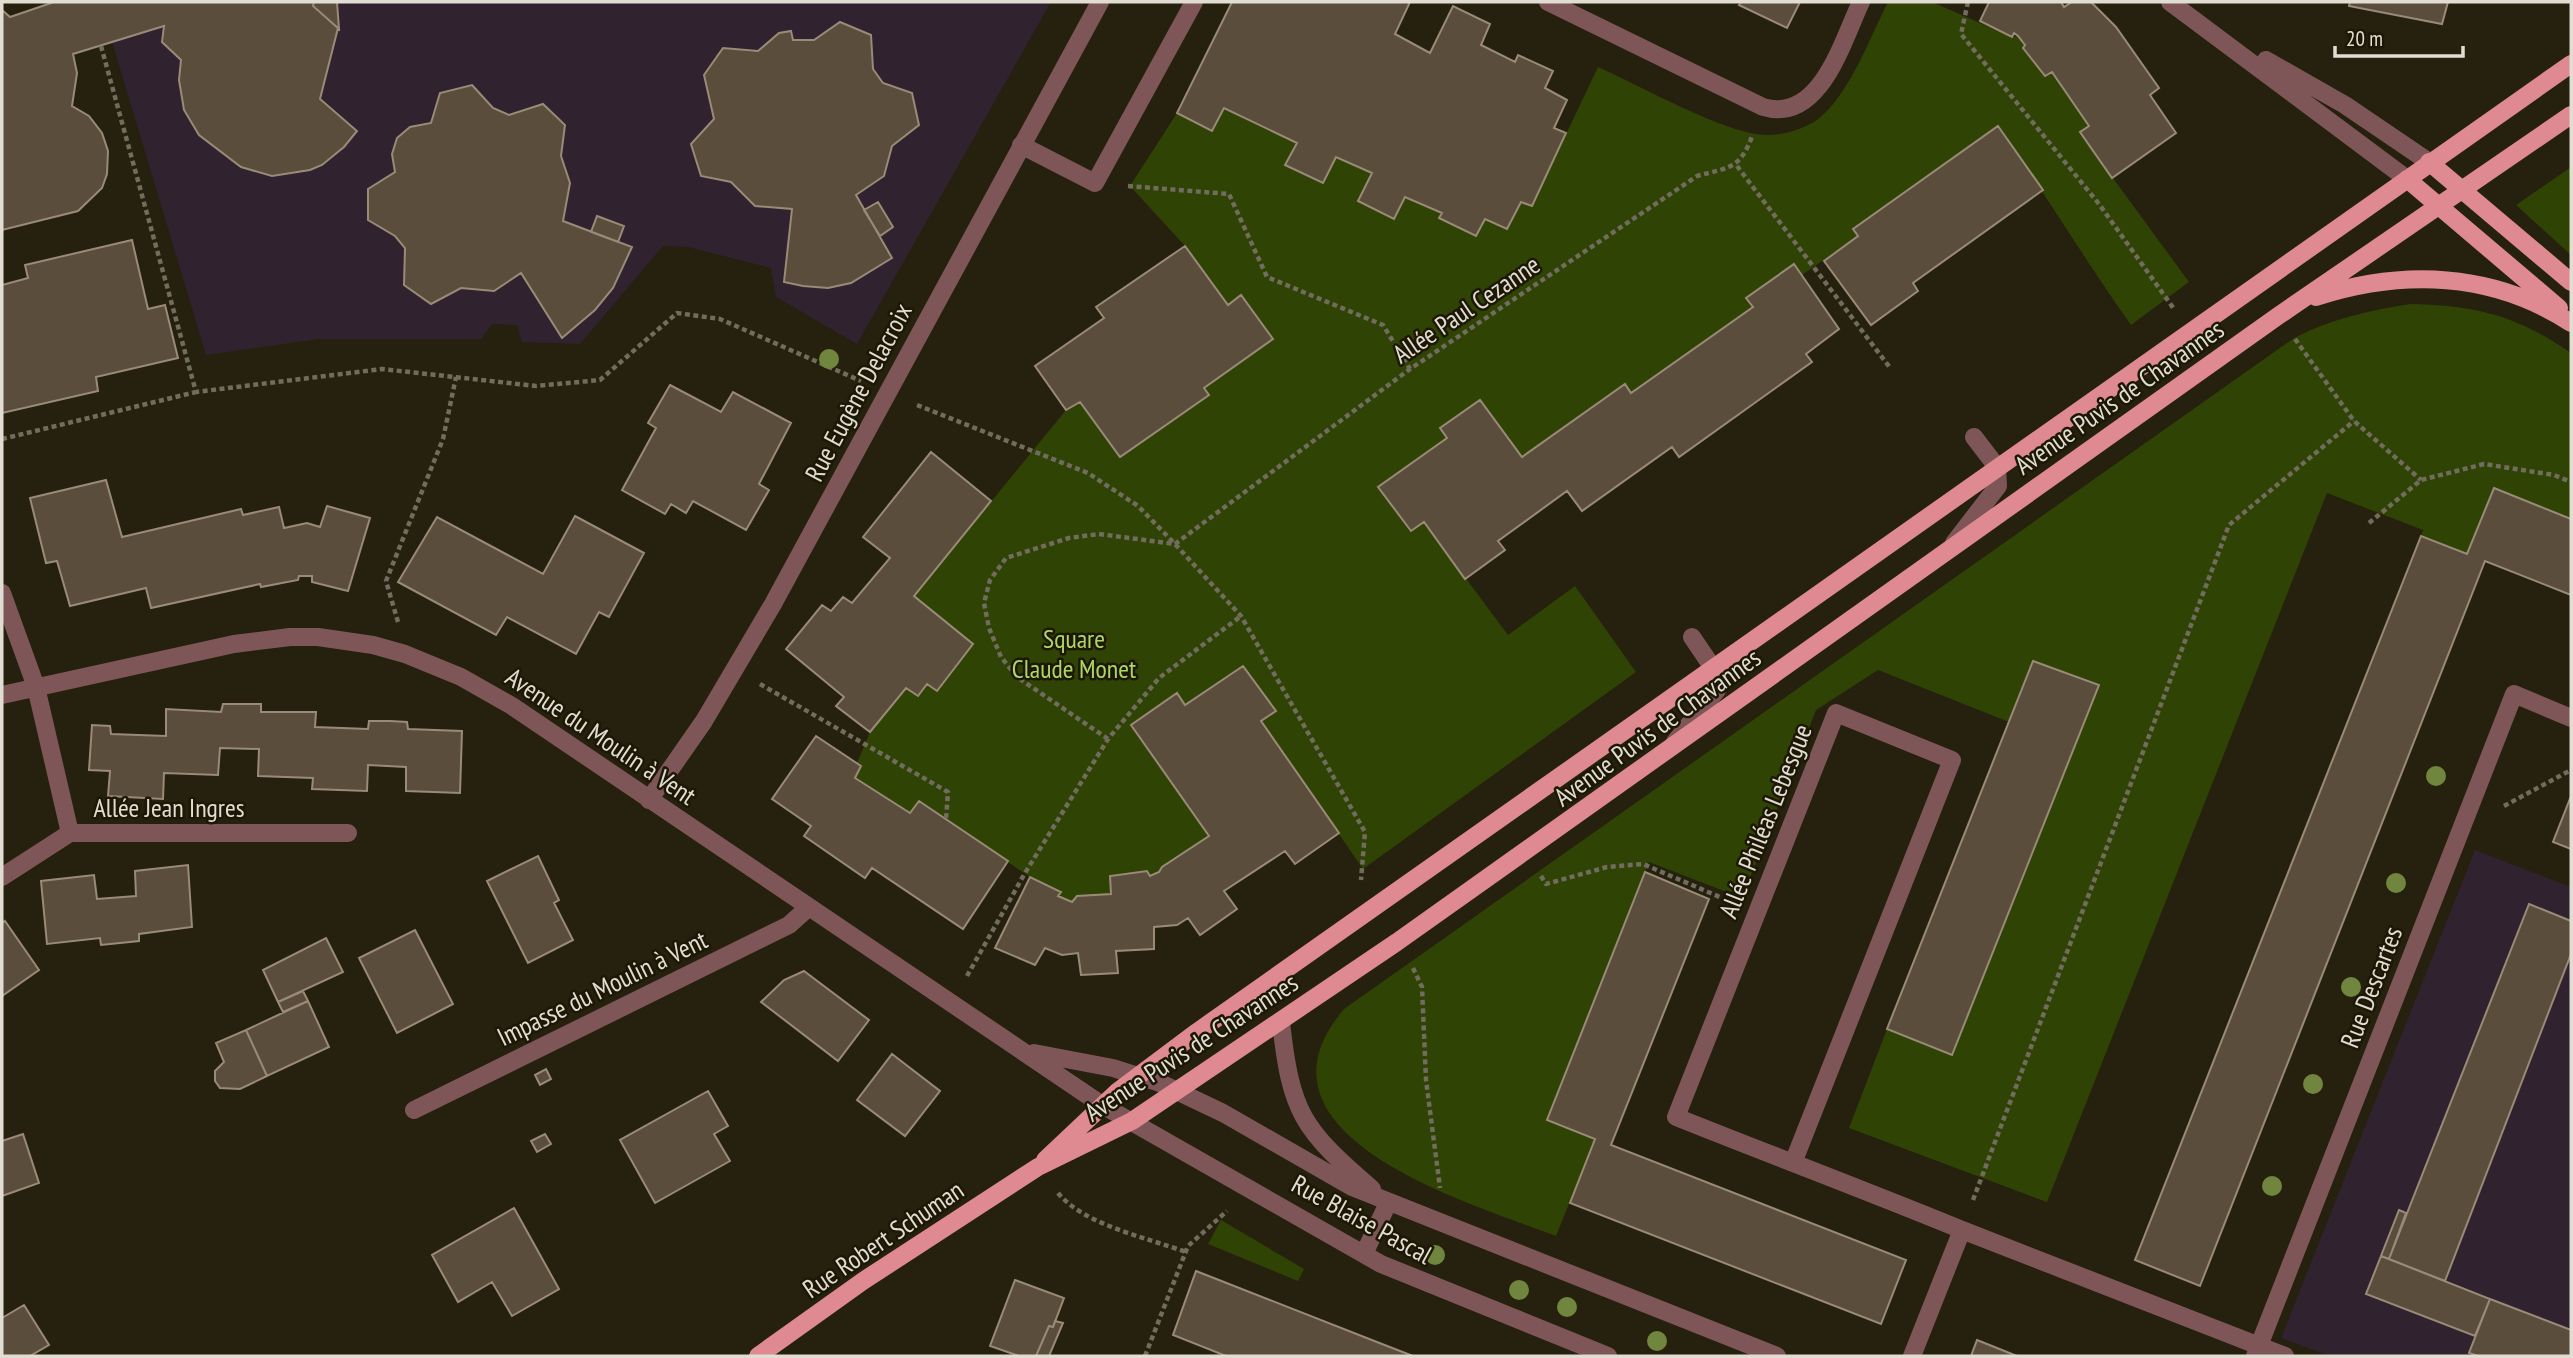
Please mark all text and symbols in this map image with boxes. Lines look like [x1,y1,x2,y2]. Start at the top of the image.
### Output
scale bar [2335,14,2463,58]
text: 20 m [2346,25,2383,52]
street label: Allée Paul Cezanne [1386,248,1546,370]
street label: Rue Eugène Delacroix [797,297,919,487]
street label: Avenue Puvis de Chavannes [2008,312,2230,482]
park label: Square Claude Monet [1012,622,1136,685]
street label: Avenue Puvis de Chavannes [1547,641,1767,813]
street label: Avenue du Moulin à Vent [500,660,702,812]
street label: Allée Philéas Lebesgue [1711,719,1819,923]
street label: Allée Jean Ingres [94,791,244,824]
street label: Rue Descartes [2333,922,2409,1052]
street label: Impasse du Moulin à Vent [492,923,712,1053]
street label: Avenue Puvis de Chavannes [1078,966,1304,1128]
street label: Rue Blaise Pascal [1286,1167,1438,1271]
street label: Rue Robert Schuman [796,1173,970,1305]

